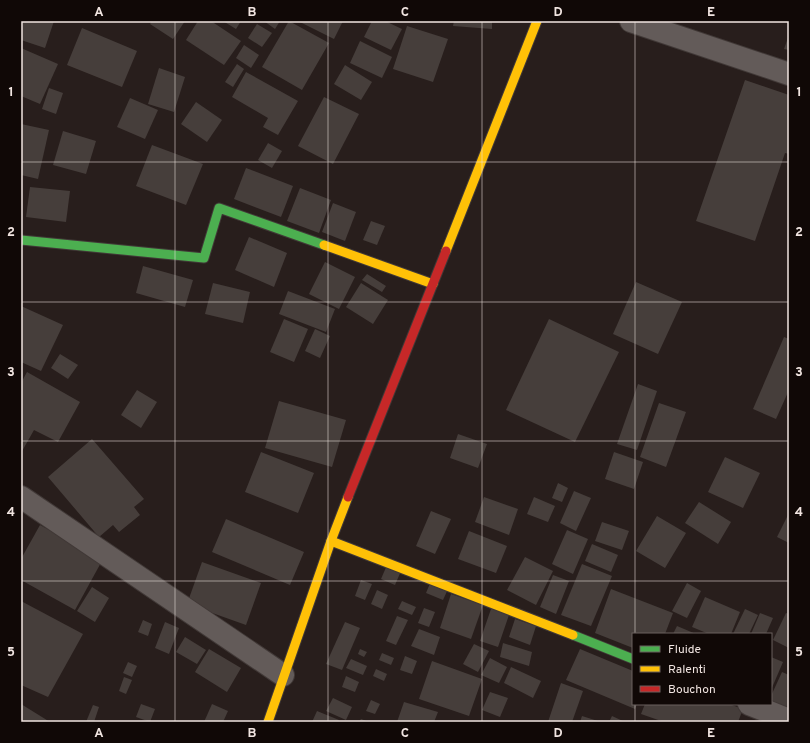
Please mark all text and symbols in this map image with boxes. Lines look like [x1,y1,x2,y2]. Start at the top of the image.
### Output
text: A [94,5,104,21]
text: B [248,5,257,21]
text: C [401,5,409,21]
text: D [553,5,563,21]
text: E [707,5,715,21]
text: 1 [8,85,14,101]
text: 1 [796,85,802,101]
text: 2 [7,225,15,241]
text: 2 [795,225,803,241]
text: 3 [7,365,15,381]
text: 3 [795,365,803,381]
text: 4 [7,505,15,521]
text: 4 [795,505,803,521]
legend [632,633,772,705]
text: Fluide [668,642,701,658]
text: 5 [7,645,15,661]
text: 5 [795,645,803,661]
text: Ralenti [668,662,706,678]
text: Bouchon [668,682,716,698]
text: A [94,726,104,742]
text: B [248,726,257,742]
text: C [401,726,409,742]
text: D [553,726,563,742]
text: E [707,726,715,742]

